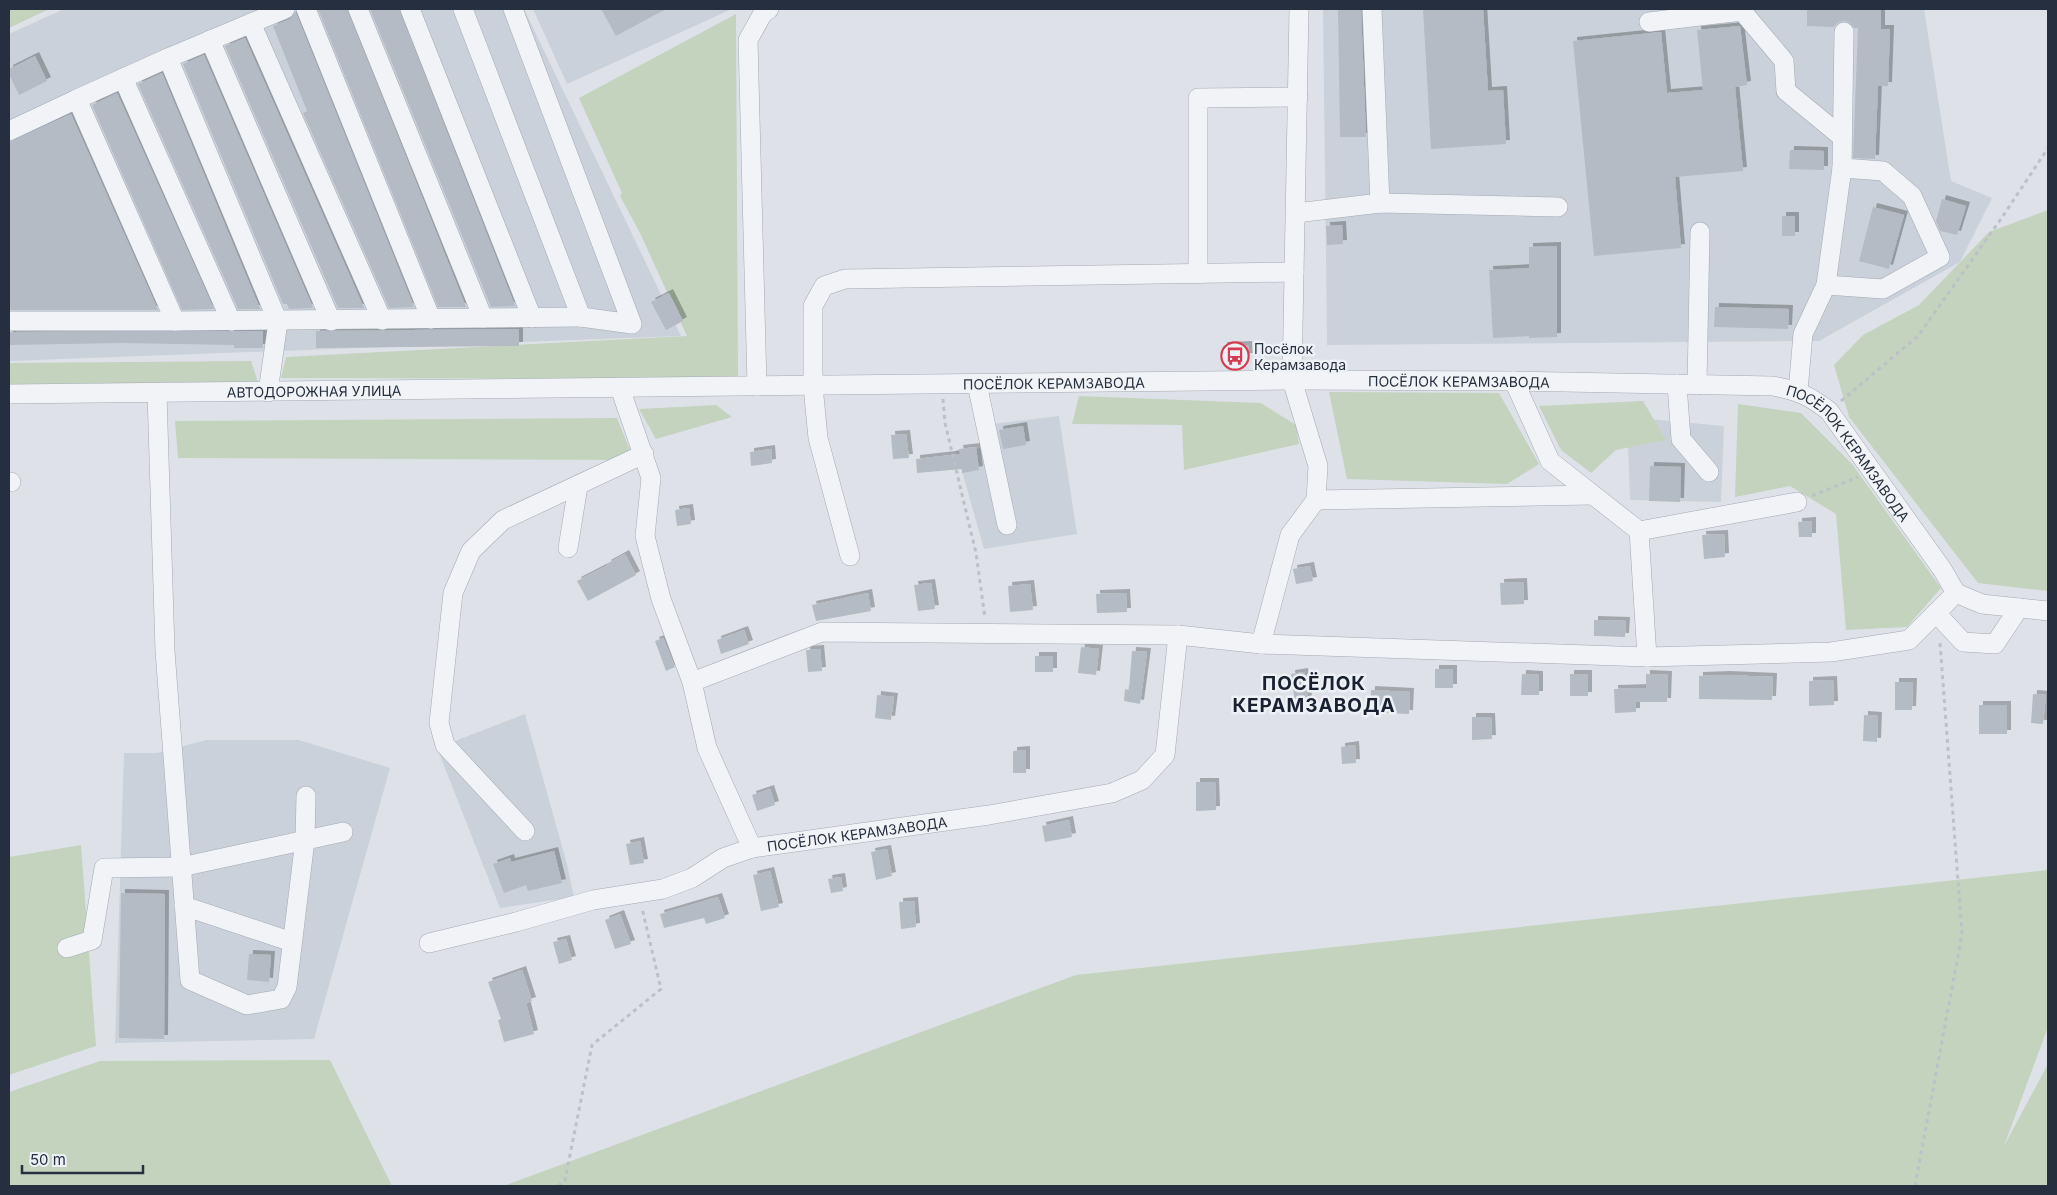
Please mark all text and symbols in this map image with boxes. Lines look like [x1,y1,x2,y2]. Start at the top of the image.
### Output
place label: Посёлок Керамзавода [1254,340,1346,373]
bus stop icon: Посёлок Керамзавода [1220,341,1250,371]
street label: ПОСЁЛОК КЕРАМЗАВОДА [1368,372,1550,390]
street label: ПОСЁЛОК КЕРАМЗАВОДА [963,373,1145,392]
street label: АВТОДОРОЖНАЯ УЛИЦА [227,381,402,400]
street label: ПОСЁЛОК КЕРАМЗАВОДА [1784,381,1914,525]
district label: ПОСЁЛОК КЕРАМЗАВОДА [1232,672,1396,717]
street label: ПОСЁЛОК КЕРАМЗАВОДА [766,812,948,854]
scale bar [22,1142,144,1174]
text: 50 m [30,1150,66,1169]

